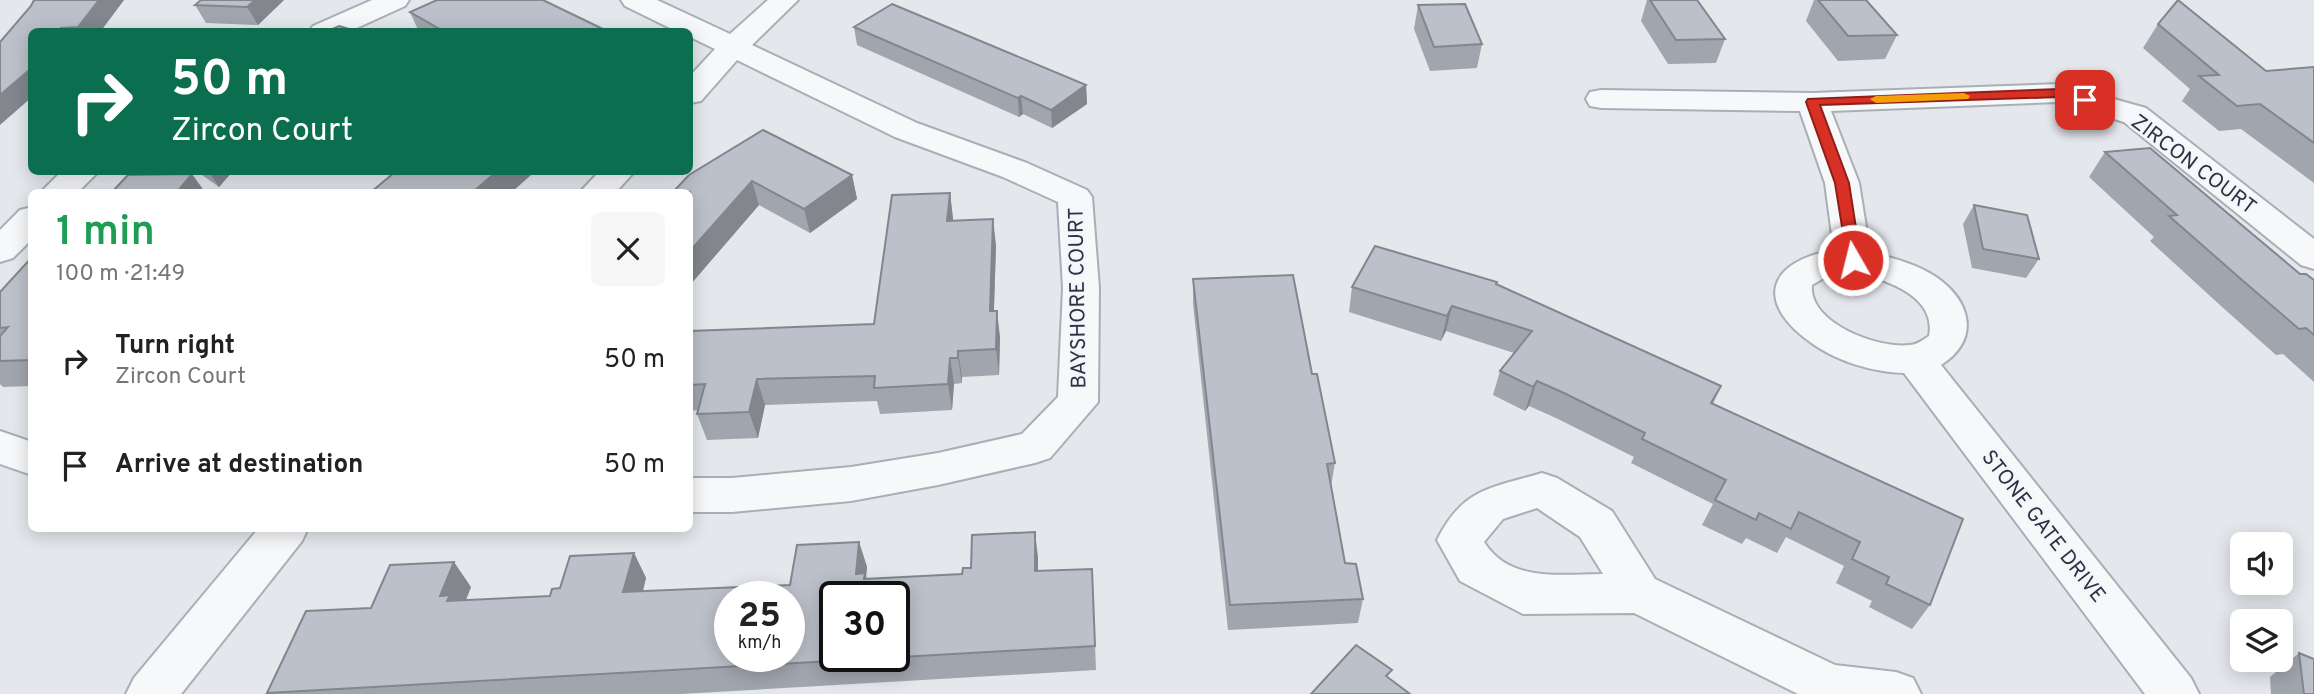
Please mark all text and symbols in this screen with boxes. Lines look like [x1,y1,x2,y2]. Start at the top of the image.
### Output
text: 50 m [171,51,288,113]
icon: right [56,56,147,147]
pin [2055,70,2115,130]
icon: arrive [2066,81,2104,119]
street label: ZIRCON COURT [2125,109,2261,221]
text: Zircon Court [171,112,353,152]
text: 1 min [56,207,155,260]
street label: BAYSHORE COURT [1063,207,1094,389]
button: close [591,212,665,286]
position arrow [1816,223,1890,297]
text: 100 m · 21:49 [56,260,185,289]
text: Turn right [115,330,235,363]
icon: right [56,342,94,380]
text: 50 m [604,344,665,377]
text: Zircon Court [115,363,246,392]
street label: STONE GATE DRIVE [1975,445,2111,609]
icon: arrive [56,447,94,485]
text: Arrive at destination [115,449,363,482]
text: 50 m [604,449,665,482]
map controls [2230,532,2293,672]
button: sound [2230,532,2293,595]
speed limit sign: 30 [819,581,910,672]
text: 25 [738,595,781,639]
button: layers [2230,609,2293,672]
text: km/h [738,632,781,655]

